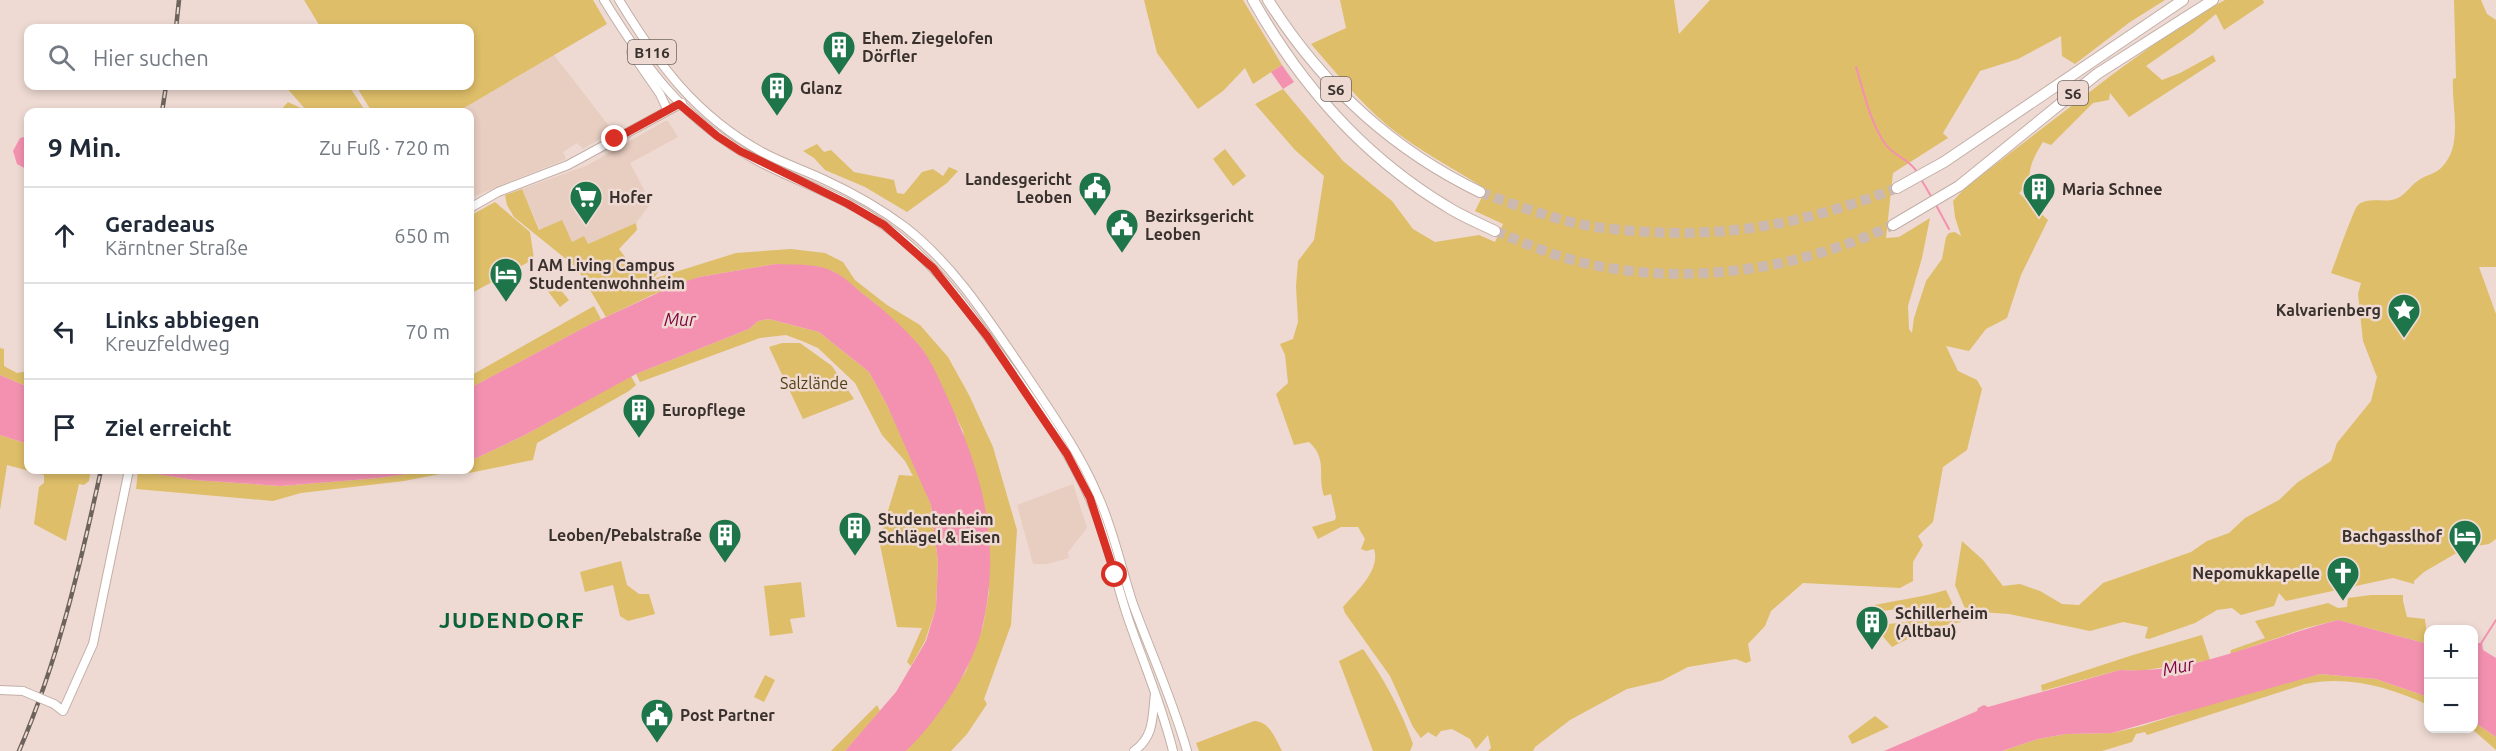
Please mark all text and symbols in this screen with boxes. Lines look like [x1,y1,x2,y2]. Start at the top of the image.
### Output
search box [24,24,474,90]
building icon: Ehem. Ziegelofen Dörfler [821,29,857,76]
place label: Ehem. Ziegelofen Dörfler [862,29,993,65]
road number: B116 [628,40,676,64]
icon: search [45,41,78,74]
text: Hier suchen [93,45,209,70]
building icon: Glanz [759,70,795,117]
road number: S6 [1321,77,1351,101]
place label: Glanz [800,79,842,97]
road number: S6 [2058,81,2088,105]
route end [601,125,627,151]
text: 9 Min. [48,133,121,162]
text: Zu Fuß · 720 m [319,136,450,159]
place label: Landesgericht Leoben [965,170,1072,206]
public building icon: Landesgericht Leoben [1077,170,1113,217]
building icon: Maria Schnee [2021,171,2057,218]
supermarket icon: Hofer [568,179,604,226]
place label: Maria Schnee [2062,180,2163,198]
place label: Hofer [609,188,653,206]
public building icon: Bezirksgericht Leoben [1104,207,1140,254]
place label: Bezirksgericht Leoben [1145,207,1254,243]
text: Geradeaus [105,211,215,236]
icon: ahead [48,219,81,252]
text: 650 m [394,224,450,247]
text: Kärntner Straße [105,236,248,259]
hotel icon: I AM Living Campus Studentenwohnheim [488,256,524,303]
place label: I AM Living Campus Studentenwohnheim [529,256,685,292]
place icon: Kalvarienberg [2386,292,2422,339]
place label: Kalvarienberg [2276,301,2381,319]
text: Links abbiegen [105,307,260,332]
water label: Mur [664,309,697,329]
icon: left [48,315,81,348]
text: 70 m [406,320,450,343]
text: Kreuzfeldweg [105,332,230,355]
park label: Salzlände [780,374,848,392]
building icon: Europflege [621,392,657,439]
place label: Europflege [662,401,746,419]
icon: arrive [48,411,81,444]
text: Ziel erreicht [105,415,232,440]
building icon: Studentenheim Schlägel & Eisen [837,510,873,557]
place label: Studentenheim Schlägel & Eisen [878,510,1000,546]
building icon: Leoben/Pebalstraße [707,517,743,564]
hotel icon: Bachgasslhof [2447,518,2483,565]
place label: Leoben/Pebalstraße [548,526,702,544]
place label: Bachgasslhof [2342,527,2442,545]
church icon: Nepomukkapelle [2325,555,2361,602]
route start [1101,561,1127,587]
place label: Nepomukkapelle [2192,564,2320,582]
building icon: Schillerheim (Altbau) [1854,604,1890,651]
place label: Schillerheim (Altbau) [1895,604,1988,641]
district label: JUDENDORF [439,607,585,632]
map controls [2424,625,2478,733]
button: + [2424,625,2478,679]
water label: Mur [2160,653,2197,679]
button: − [2424,679,2478,733]
public building icon: Post Partner [639,697,675,744]
place label: Post Partner [680,706,775,724]

